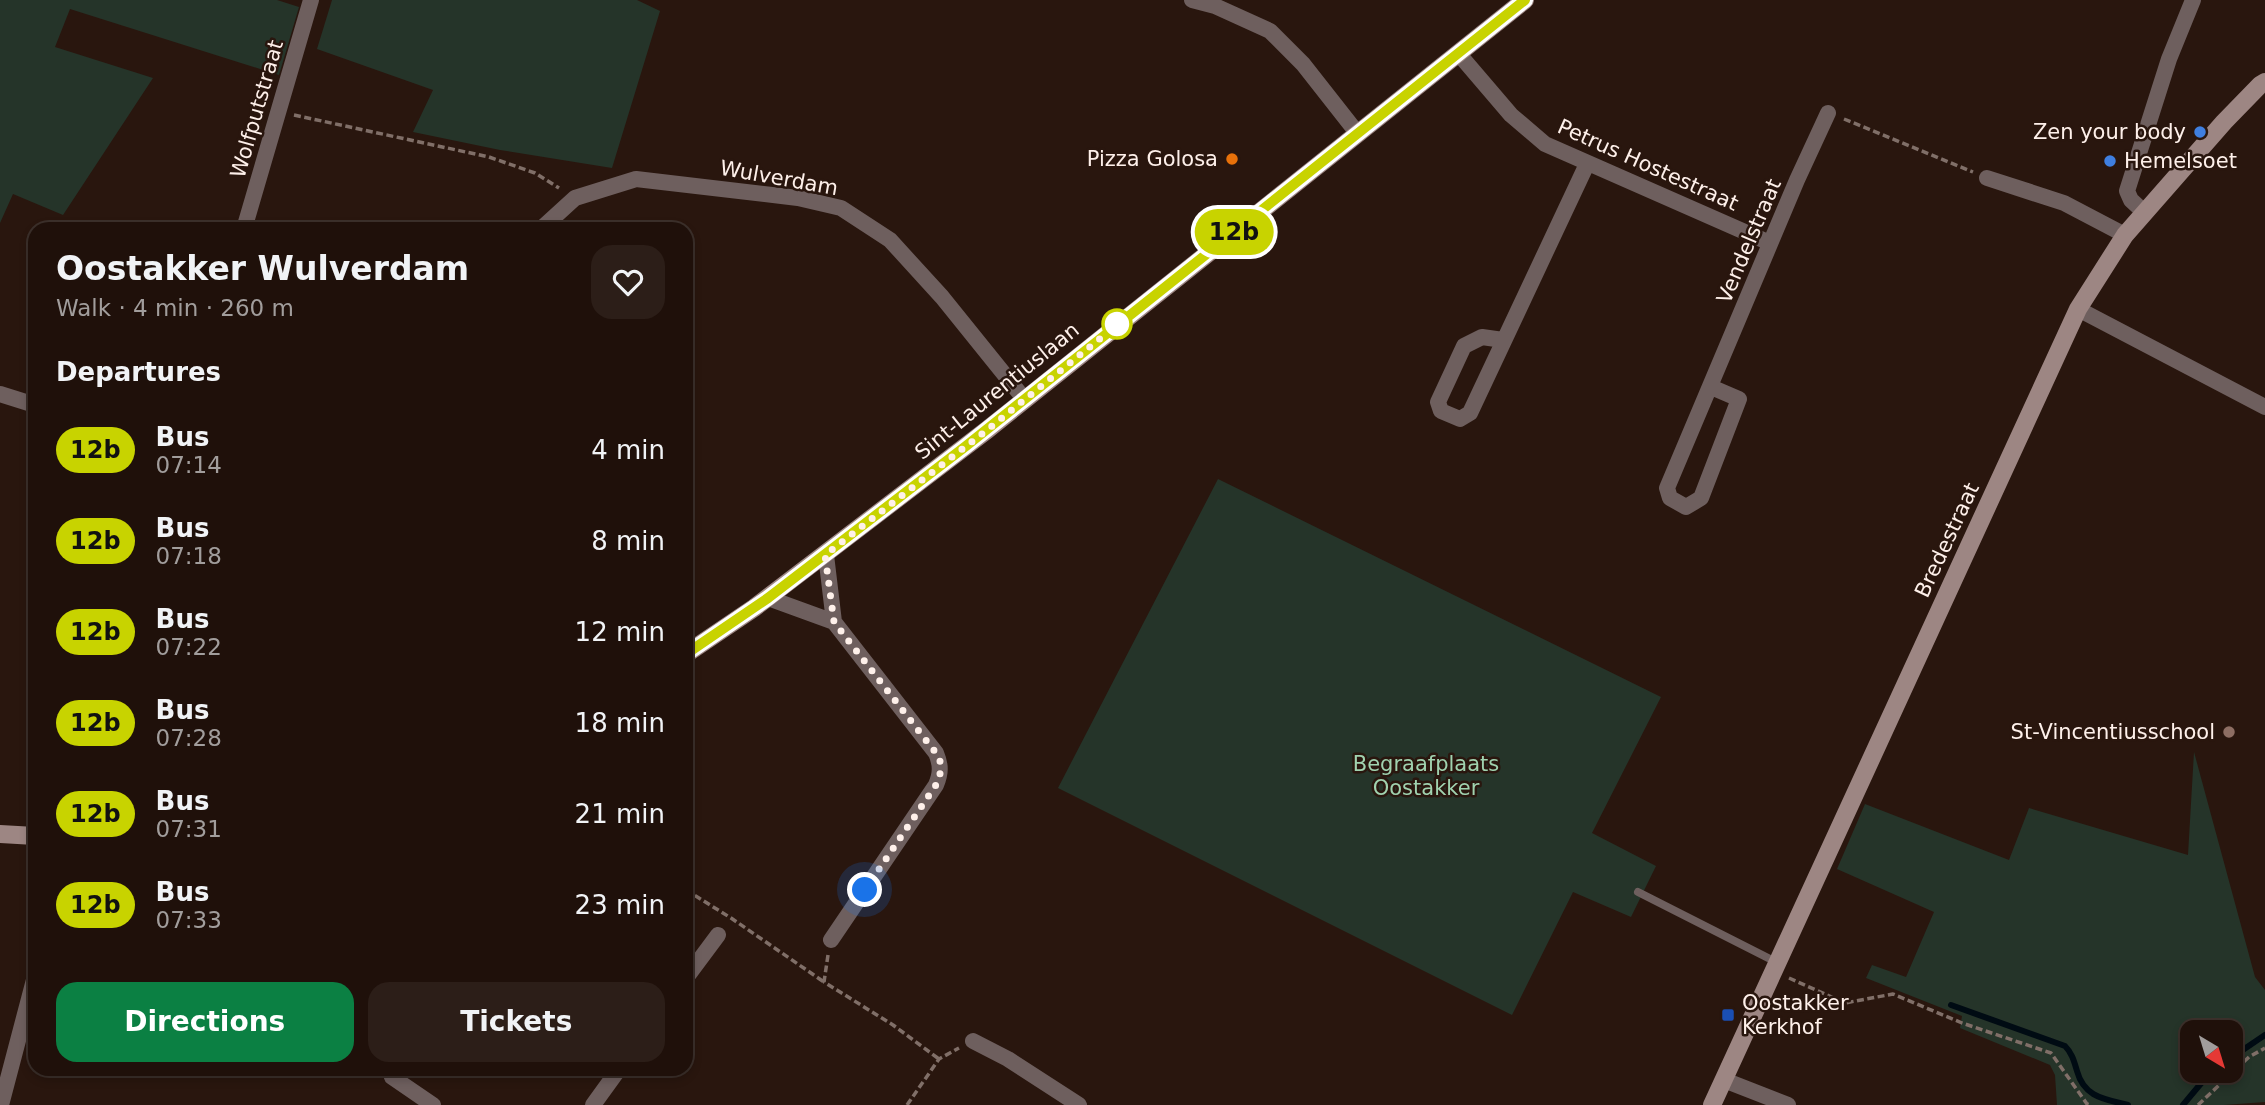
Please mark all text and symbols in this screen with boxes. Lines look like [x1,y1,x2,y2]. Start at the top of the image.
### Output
street label: Wolfputstraat [226,37,288,181]
street label: Petrus Hostestraat [1554,114,1742,216]
place label: Zen your body [2033,120,2186,144]
marker: Zen your body [2192,124,2208,140]
place label: Pizza Golosa [1087,147,1218,171]
place label: Hemelsoet [2124,149,2237,173]
marker: Pizza Golosa [1224,151,1240,167]
marker: Hemelsoet [2102,153,2118,169]
street label: Wulverdam [718,156,840,200]
street label: Vendelstraat [1712,175,1786,307]
line badge: 12b [1194,209,1274,255]
text: 12b [1209,218,1259,246]
button: heart [591,245,665,319]
text: Oostakker Wulverdam [56,249,469,288]
text: Walk · 4 min · 260 m [56,295,294,321]
unlabelled marker [1102,309,1132,339]
street label: Sint-Laurentiuslaan [910,318,1084,464]
text: Departures [56,357,221,387]
text: Bus [156,422,209,452]
text: 4 min [591,435,665,465]
text: 12b [70,436,121,464]
text: 07:14 [156,452,222,478]
street label: Bredestraat [1910,479,1984,601]
text: Bus [156,513,209,543]
text: 8 min [591,526,665,556]
text: 12b [70,527,121,555]
text: 07:18 [156,543,222,569]
text: Bus [156,604,209,634]
text: 12 min [575,617,665,647]
text: 12b [70,618,121,646]
text: 07:22 [156,634,222,660]
text: Bus [156,695,209,725]
text: 18 min [575,708,665,738]
text: 12b [70,709,121,737]
place label: St-Vincentiusschool [2011,720,2215,744]
marker: St-Vincentiusschool [2221,724,2237,740]
text: 07:28 [156,725,222,751]
park label: Begraafplaats Oostakker [1353,752,1499,800]
text: Bus [156,786,209,816]
text: 21 min [575,799,665,829]
text: 12b [70,800,121,828]
text: 07:31 [156,816,222,842]
your location [847,872,882,907]
text: Bus [156,877,209,907]
text: 23 min [575,890,665,920]
text: 12b [70,891,121,919]
text: 07:33 [156,907,222,933]
button: Directions [56,982,354,1062]
button: Tickets [368,982,665,1062]
place label: Oostakker Kerkhof [1742,991,1849,1039]
marker: Oostakker Kerkhof [1720,1007,1736,1023]
north arrow [2180,1020,2244,1083]
map controls [2180,1020,2243,1083]

